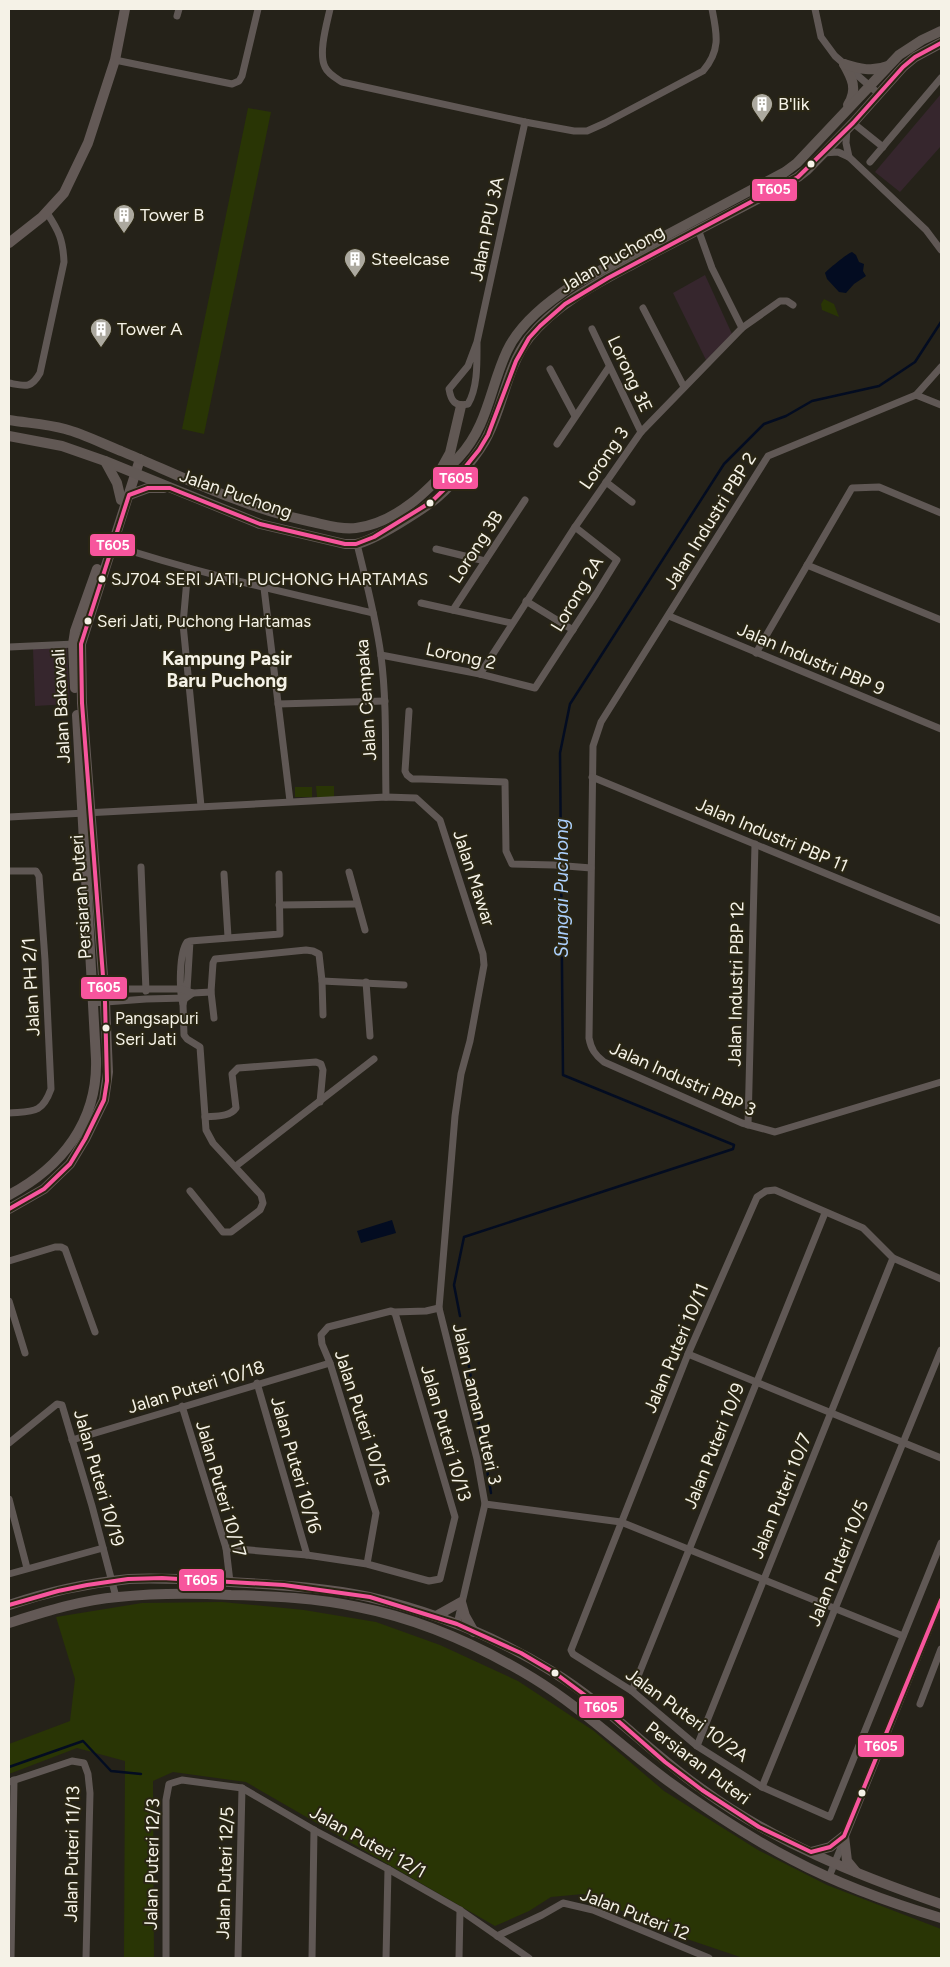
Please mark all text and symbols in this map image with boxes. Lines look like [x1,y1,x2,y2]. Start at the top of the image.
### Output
building icon: B'lik [750,92,774,123]
place label: B'lik [778,93,810,115]
unlabelled marker [806,159,816,169]
street label: Jalan PPU 3A [465,175,509,283]
line badge: T605 [751,178,798,202]
text: T605 [757,181,791,198]
building icon: Tower B [112,203,136,234]
place label: Tower B [140,204,204,226]
street label: Jalan Puchong [556,220,668,298]
building icon: Steelcase [343,247,367,278]
place label: Steelcase [371,248,450,270]
building icon: Tower A [89,317,113,348]
place label: Tower A [117,318,182,340]
street label: Lorong 3E [603,332,657,416]
street label: Lorong 3 [575,423,633,493]
street label: Jalan Industri PBP 2 [659,448,761,594]
street label: Jalan Puchong [177,465,295,523]
line badge: T605 [432,466,479,490]
text: T605 [439,470,473,487]
unlabelled marker [425,498,435,508]
street label: Lorong 3B [444,507,508,587]
line badge: T605 [89,533,136,557]
text: T605 [96,537,130,554]
street label: Lorong 2A [546,552,608,636]
place label: SJ704 SERI JATI, PUCHONG HARTAMAS [111,569,428,589]
marker: SJ704 SERI JATI, PUCHONG HARTAMAS [97,574,107,584]
place label: Seri Jati, Puchong Hartamas [97,611,311,631]
marker: Seri Jati, Puchong Hartamas [83,616,93,626]
street label: Jalan Industri PBP 9 [734,618,888,700]
street label: Lorong 2 [424,638,498,674]
street label: Jalan Cempaka [351,639,381,761]
district label: Kampung Pasir Baru Puchong [162,647,292,692]
street label: Jalan Bakawali [47,648,75,764]
street label: Jalan Industri PBP 11 [693,793,851,877]
water label: Sungai Puchong [550,818,573,958]
street label: Jalan Mawar [448,827,500,929]
street label: Persiaran Puteri [66,834,96,960]
street label: Jalan Industri PBP 12 [724,901,748,1067]
street label: Jalan PH 2/1 [17,937,45,1037]
line badge: T605 [80,976,128,1000]
text: T605 [87,979,121,996]
place label: Pangsapuri Seri Jati [115,1008,199,1049]
marker: Pangsapuri Seri Jati [101,1023,111,1033]
street label: Jalan Industri PBP 3 [607,1037,759,1121]
street label: Jalan Puteri 10/11 [639,1280,713,1416]
street label: Jalan Laman Puteri 3 [448,1321,506,1487]
street label: Jalan Puteri 10/15 [330,1347,394,1489]
street label: Jalan Puteri 10/18 [125,1356,267,1418]
street label: Jalan Puteri 10/13 [416,1362,476,1504]
street label: Jalan Puteri 10/9 [679,1380,749,1512]
street label: Jalan Puteri 10/16 [266,1394,326,1536]
street label: Jalan Puteri 10/19 [69,1407,129,1549]
street label: Jalan Puteri 10/17 [191,1418,251,1560]
street label: Jalan Puteri 10/7 [746,1430,816,1562]
street label: Jalan Puteri 10/5 [803,1497,873,1629]
line badge: T605 [178,1568,225,1592]
text: T605 [184,1572,218,1589]
street label: Jalan Puteri 10/2A [621,1663,753,1767]
unlabelled marker [550,1668,560,1678]
line badge: T605 [578,1695,625,1719]
text: T605 [584,1699,618,1716]
street label: Persiaran Puteri [642,1717,754,1809]
line badge: T605 [857,1734,905,1758]
text: T605 [864,1738,898,1755]
street label: Jalan Puteri 11/13 [60,1785,84,1923]
unlabelled marker [857,1788,867,1798]
street label: Jalan Puteri 12/3 [140,1798,164,1930]
street label: Jalan Puteri 12/1 [306,1801,430,1883]
street label: Jalan Puteri 12/5 [212,1806,238,1940]
street label: Jalan Puteri 12 [577,1883,693,1945]

